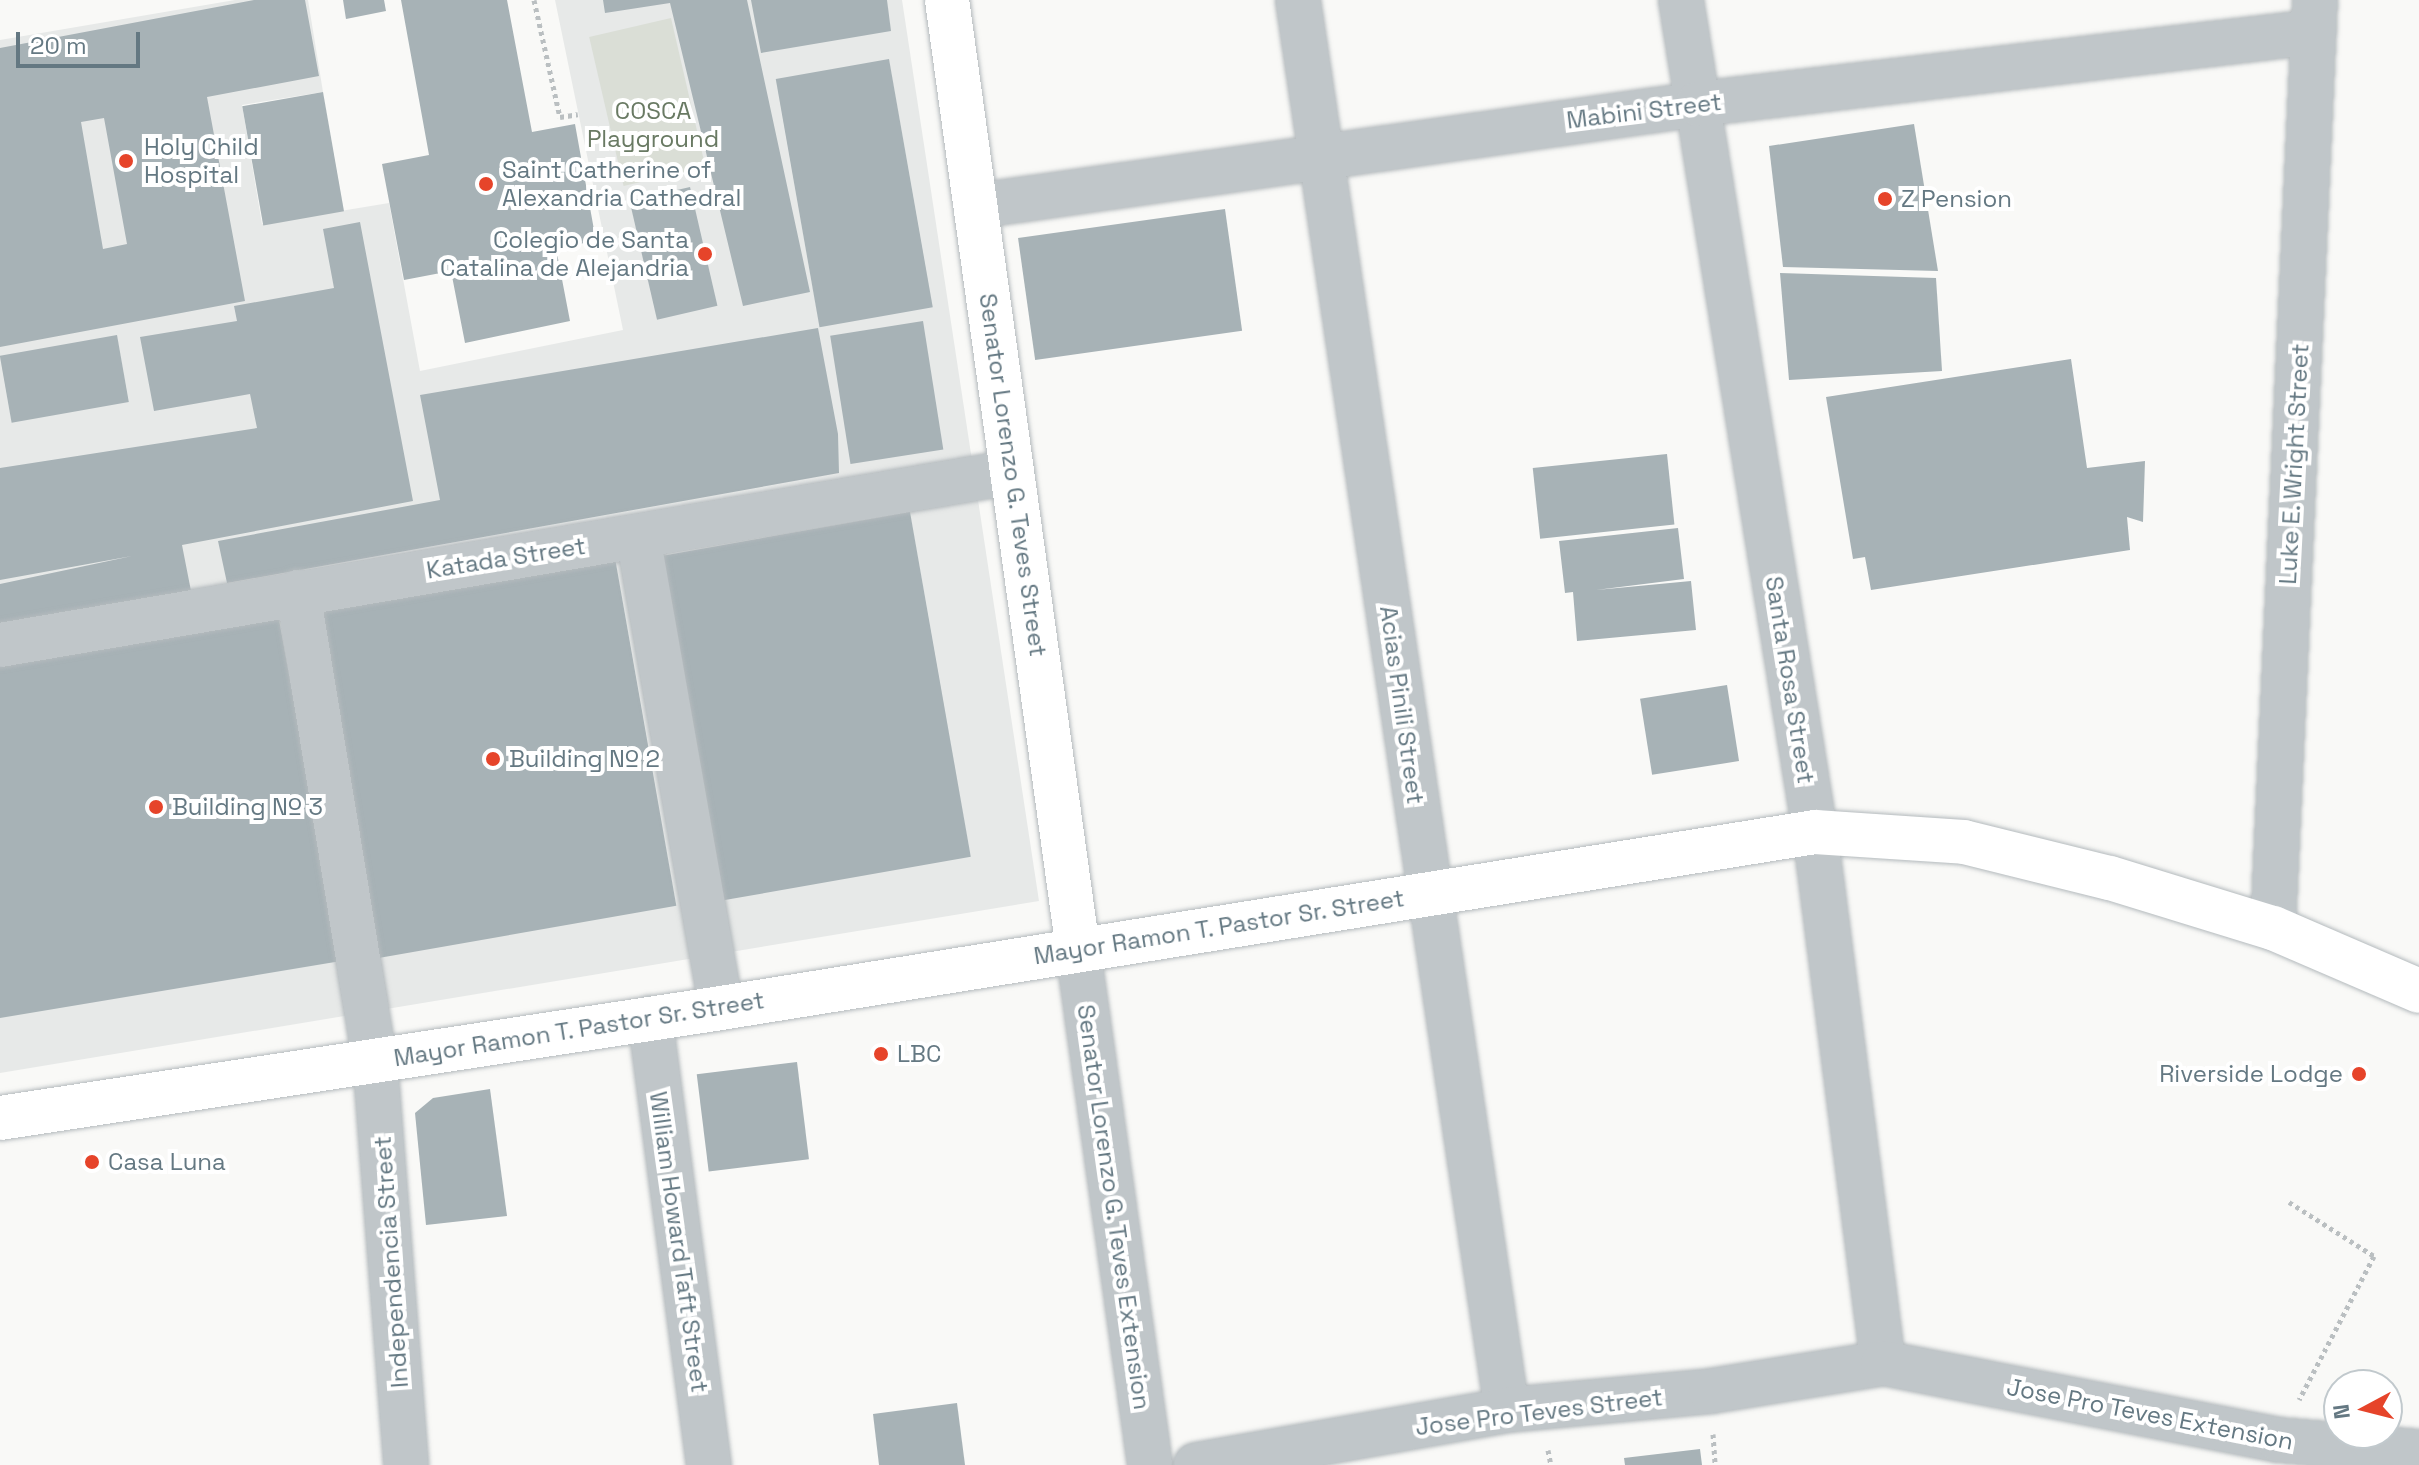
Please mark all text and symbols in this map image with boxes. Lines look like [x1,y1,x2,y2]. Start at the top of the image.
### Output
scale bar [20,16,144,66]
text: 20 m [30,30,87,61]
street label: Mabini Street [1565,87,1723,135]
park label: COSCA Playground [587,97,719,153]
place label: Holy Child Hospital [144,133,259,189]
marker: Holy Child Hospital [115,150,137,172]
place label: Saint Catherine of Alexandria Cathedral [502,156,741,212]
marker: Saint Catherine of Alexandria Cathedral [477,175,495,193]
place label: Z Pension [1901,185,2012,213]
marker: Z Pension [1876,190,1894,208]
place label: Colegio de Santa Catalina de Alejandria [440,226,689,282]
marker: Colegio de Santa Catalina de Alejandria [696,245,714,263]
street label: Senator Lorenzo G. Teves Street [973,291,1053,659]
street label: Luke E. Wright Street [2273,342,2315,586]
street label: Katada Street [424,531,588,585]
street label: Santa Rosa Street [1759,574,1821,786]
street label: Acias Pinili Street [1374,604,1430,806]
place label: Building № 2 [509,745,660,773]
marker: Building № 2 [484,750,502,768]
place label: Building № 3 [172,793,323,821]
marker: Building № 3 [147,798,165,816]
street label: Mayor Ramon T. Pastor Sr. Street [1031,883,1407,971]
street label: Mayor Ramon T. Pastor Sr. Street [391,985,767,1073]
street label: Senator Lorenzo G. Teves Extension [1071,1002,1157,1412]
place label: LBC [897,1040,941,1068]
marker: LBC [872,1045,890,1063]
place label: Riverside Lodge [2159,1060,2343,1088]
marker: Riverside Lodge [2350,1065,2368,1083]
street label: William Howard Taft Street [644,1089,714,1395]
street label: Independencia Street [368,1135,414,1389]
place label: Casa Luna [108,1148,226,1176]
marker: Casa Luna [83,1153,101,1171]
north arrow [2323,1369,2403,1449]
street label: Jose Pro Teves Extension [2004,1372,2296,1456]
street label: Jose Pro Teves Street [1413,1382,1665,1442]
text: N [2326,1403,2356,1421]

